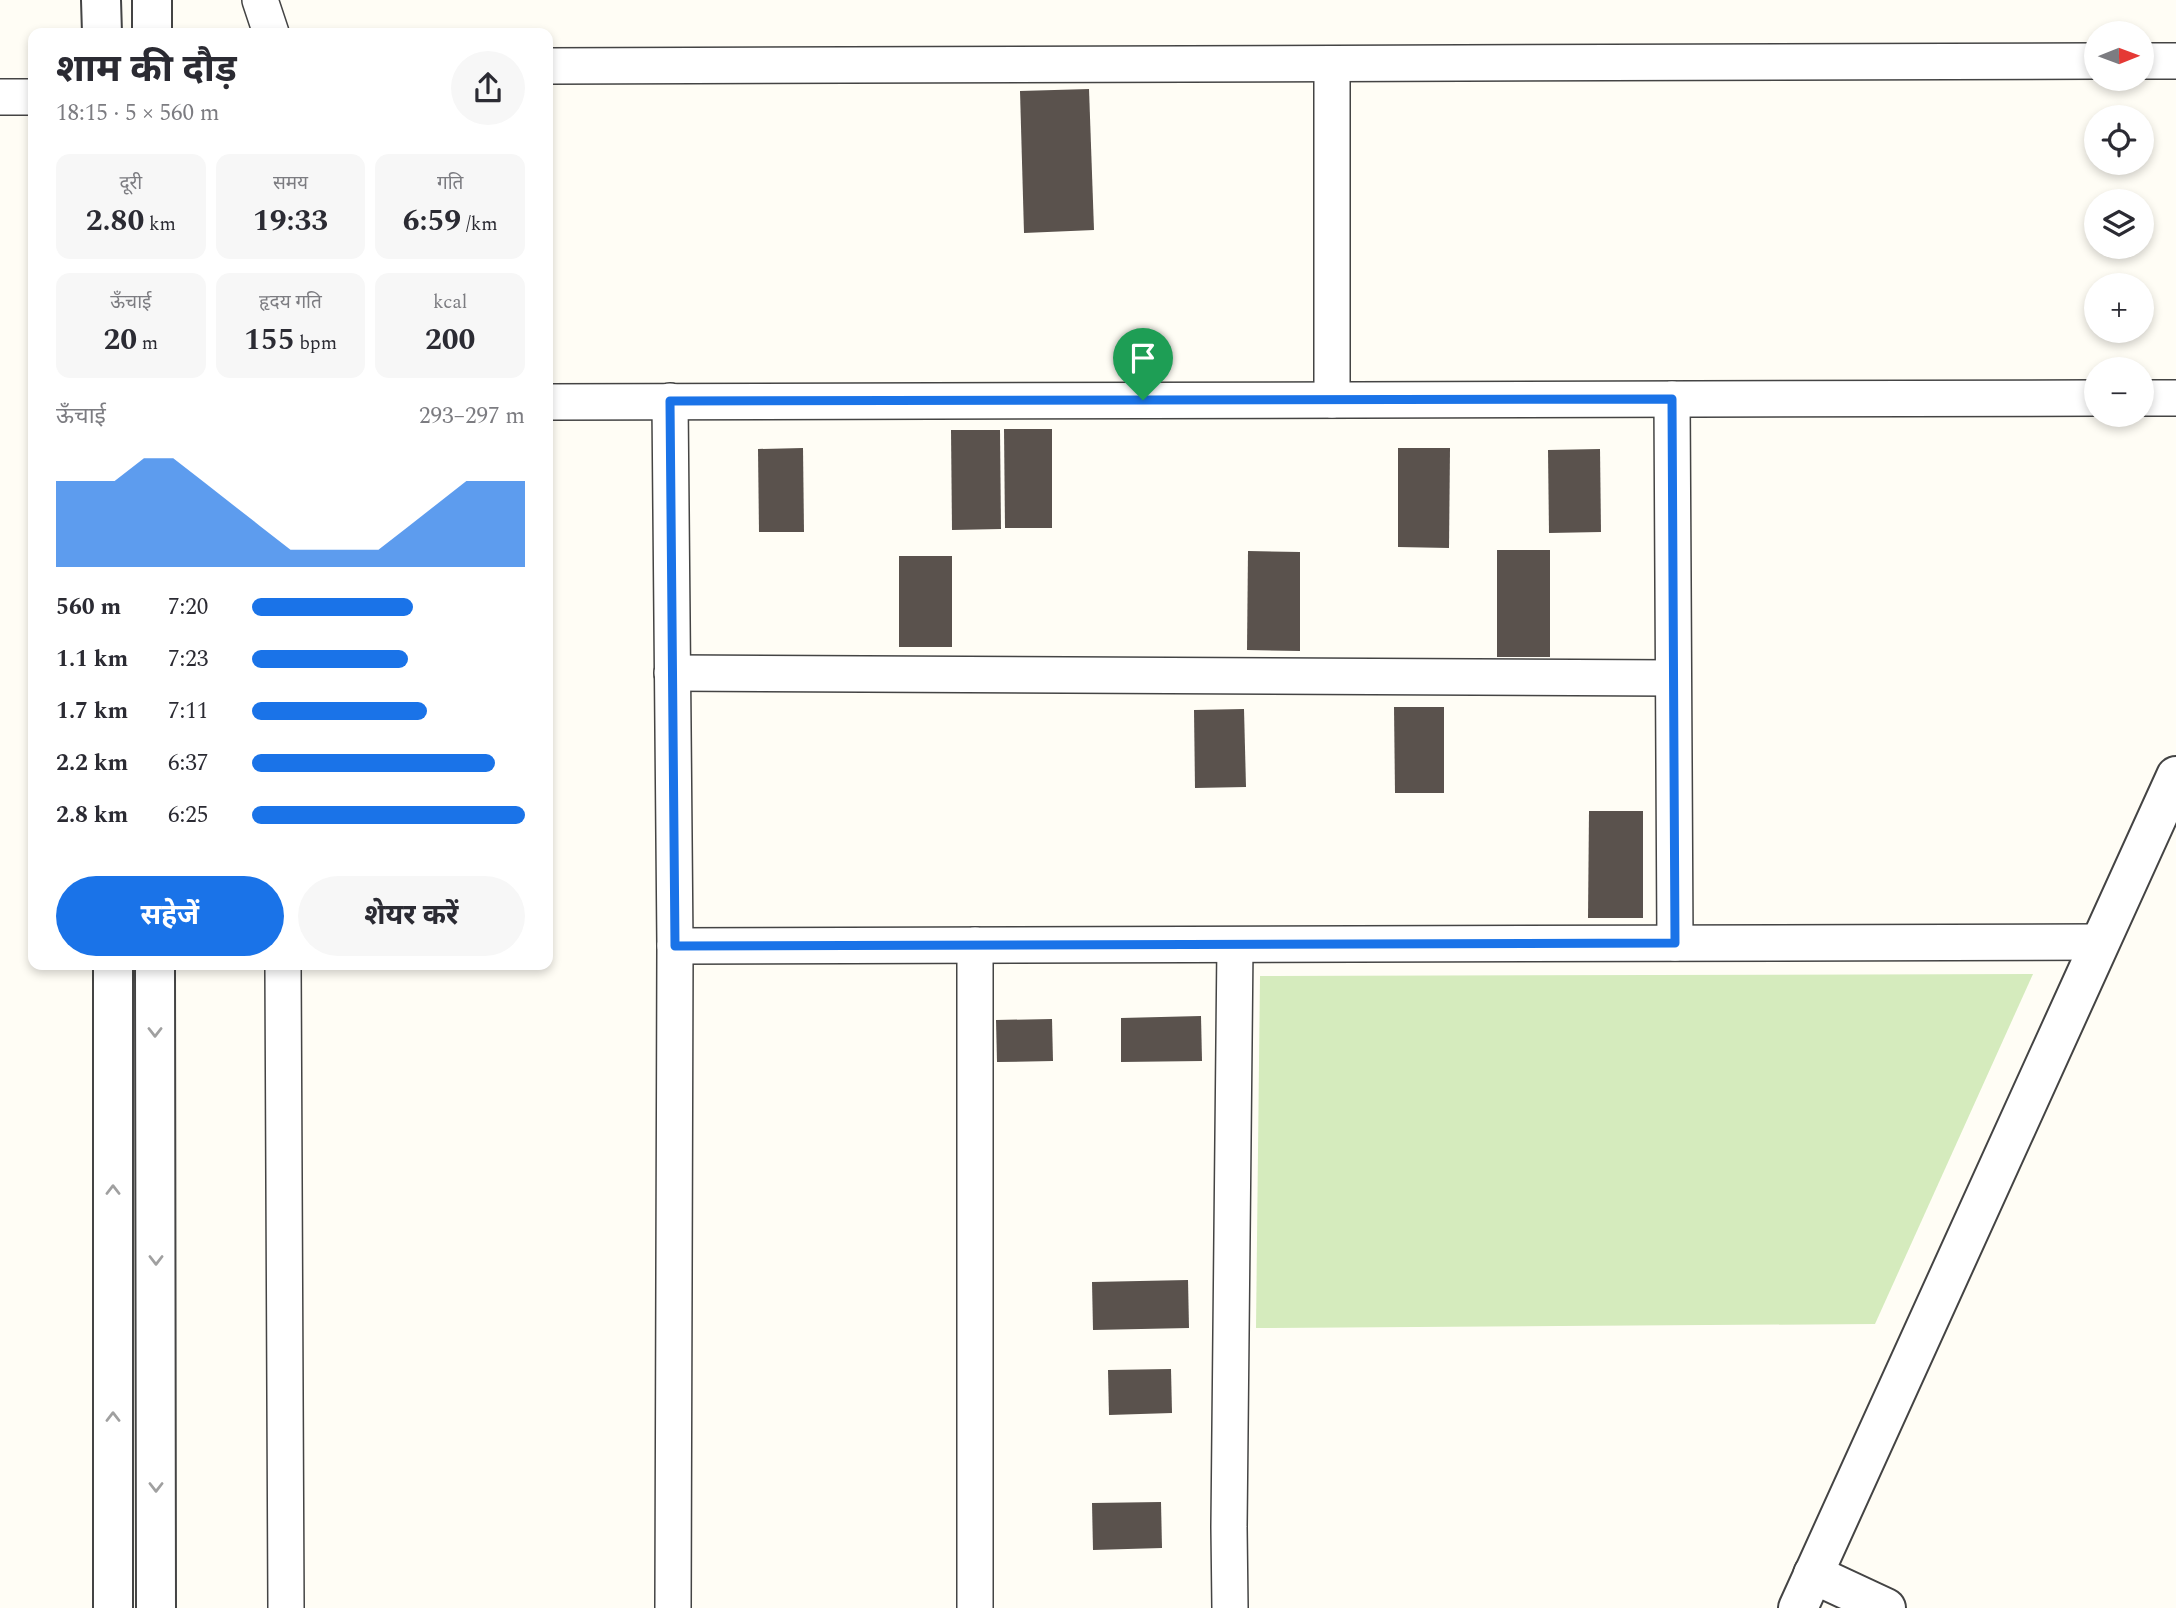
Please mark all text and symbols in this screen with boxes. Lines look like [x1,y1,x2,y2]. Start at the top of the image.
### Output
north arrow [2084,21,2154,91]
map controls [2084,21,2154,427]
text: शाम की दौड़ [56,41,237,99]
button: share [451,51,525,125]
text: 18:15 · 5 × 560 m [56,96,220,131]
button: locate [2084,105,2154,175]
text: दूरी [119,169,142,198]
text: समय [273,169,308,198]
text: गति [437,169,463,198]
button: layers [2084,189,2154,259]
text: 2.80 [86,198,144,244]
text: 19:33 [253,198,328,244]
text: 6:59 [403,198,461,244]
text: km [144,210,176,239]
text: /km [461,210,498,239]
button: + [2084,273,2154,343]
text: ऊँचाई [110,288,151,317]
text: हृदय गति [259,288,322,317]
text: kcal [433,288,467,317]
text: 20 [103,317,137,363]
text: 155 [244,317,294,363]
text: 200 [425,317,475,363]
pin [1113,328,1173,400]
text: m [137,329,158,358]
text: bpm [294,329,337,358]
icon: arrive [1124,339,1162,377]
button: − [2084,357,2154,427]
text: ऊँचाई [56,399,106,434]
text: 293–297 m [419,399,525,434]
text: 560 m [56,590,121,625]
text: 7:20 [168,590,208,625]
text: 1.1 km [56,642,128,677]
text: 7:23 [168,642,208,677]
text: 1.7 km [56,694,128,729]
text: 7:11 [168,694,208,729]
text: 2.2 km [56,746,128,781]
text: 6:37 [168,746,208,781]
text: 2.8 km [56,798,128,833]
text: 6:25 [168,798,208,833]
button: सहेजें [56,876,284,956]
button: शेयर करें [298,876,525,956]
one-way arrow [147,1028,163,1038]
one-way arrow [105,1184,121,1195]
one-way arrow [148,1255,164,1266]
one-way arrow [105,1412,121,1422]
one-way arrow [148,1483,164,1493]

